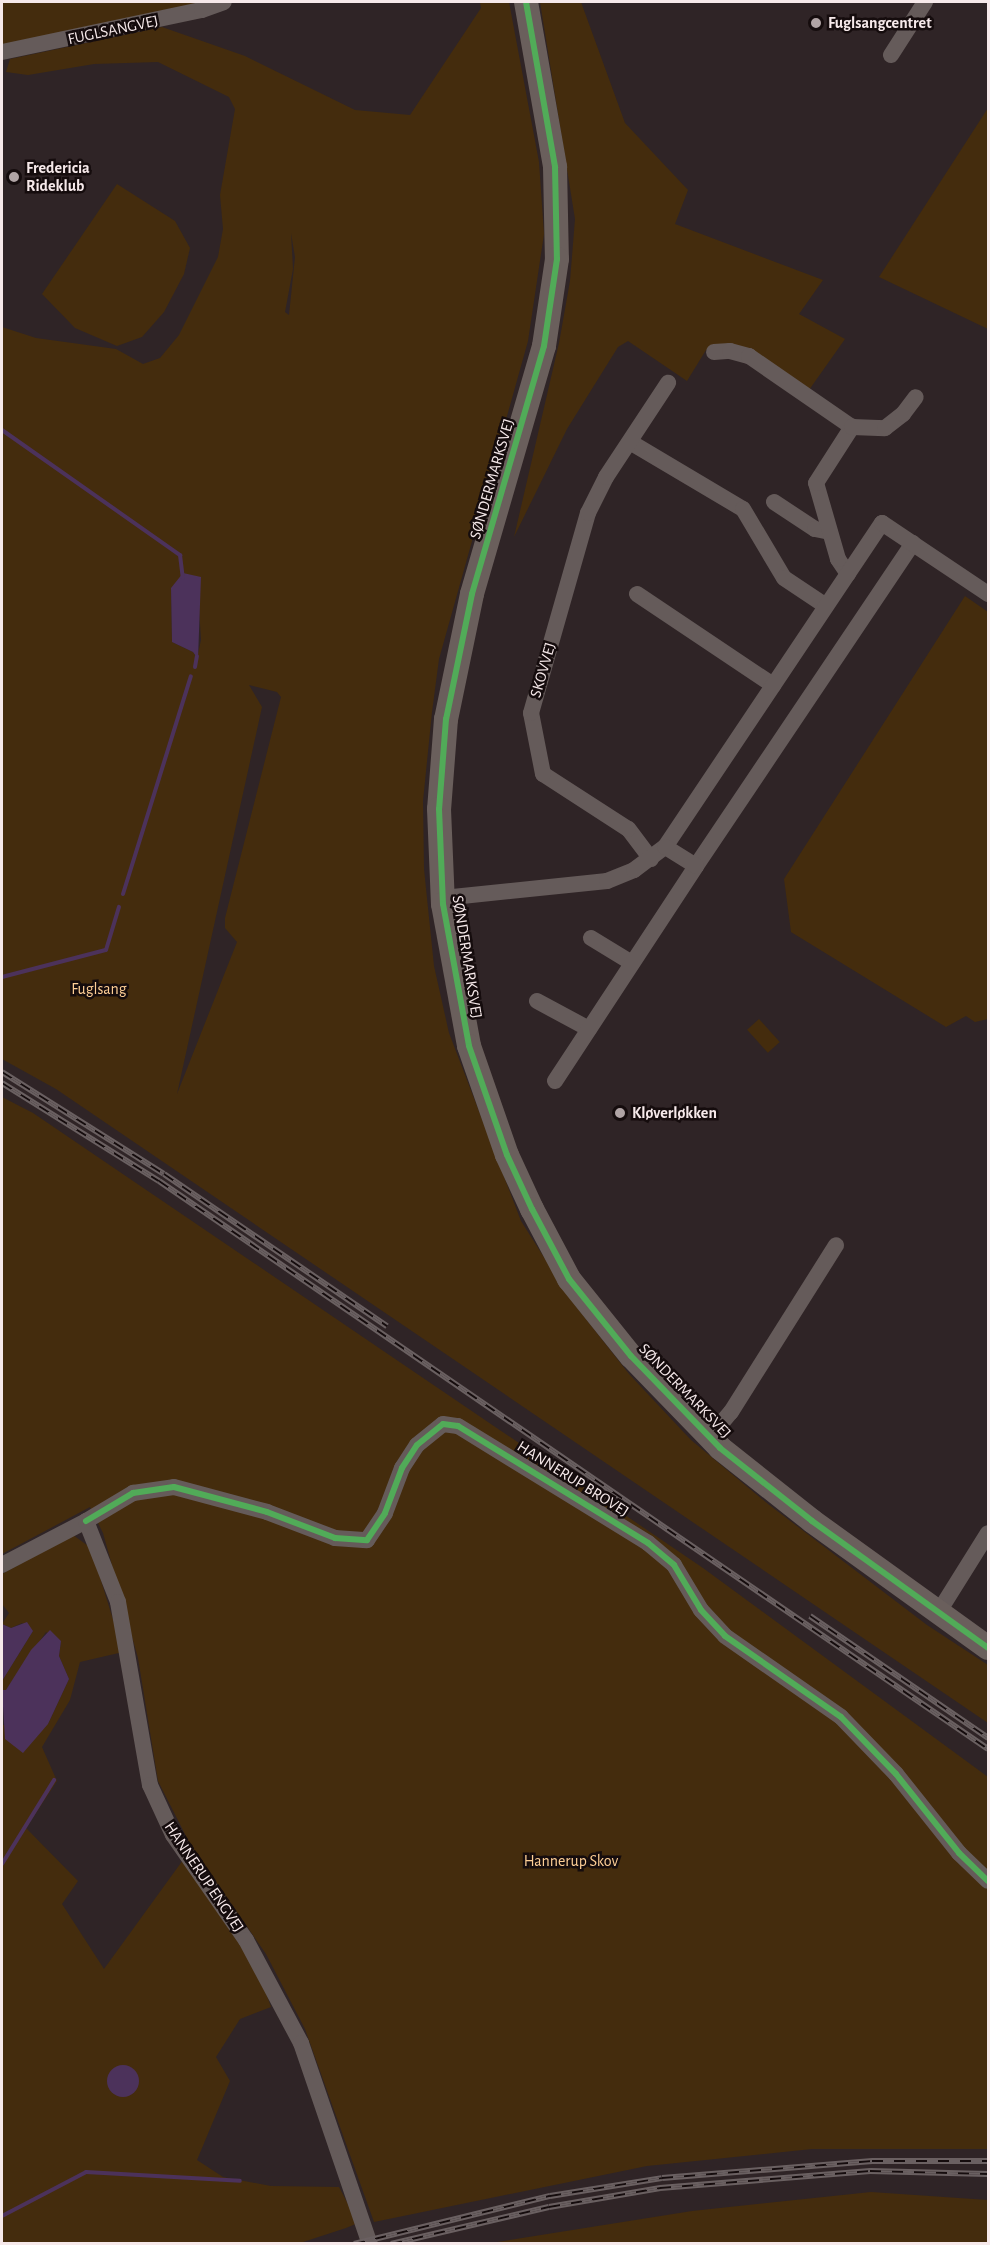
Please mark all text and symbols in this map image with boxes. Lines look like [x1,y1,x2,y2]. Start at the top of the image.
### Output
street label: FUGLSANGVEJ [66,11,160,49]
place label: Fuglsangcentret [828,13,932,33]
marker: Fuglsangcentret [809,16,823,30]
place label: Fredericia Rideklub [26,158,90,196]
marker: Fredericia Rideklub [7,170,21,184]
street label: SØNDERMARKSVEJ [466,417,518,541]
street label: SKOVVEJ [526,640,560,700]
street label: SØNDERMARKSVEJ [448,894,486,1020]
park label: Fuglsang [71,979,127,999]
place label: Kløverløkken [632,1103,717,1123]
marker: Kløverløkken [613,1106,627,1120]
street label: SØNDERMARKSVEJ [635,1340,735,1442]
street label: HANNERUP BROVEJ [514,1437,632,1521]
street label: HANNERUP ENGVEJ [160,1818,248,1936]
park label: Hannerup Skov [524,1851,618,1871]

